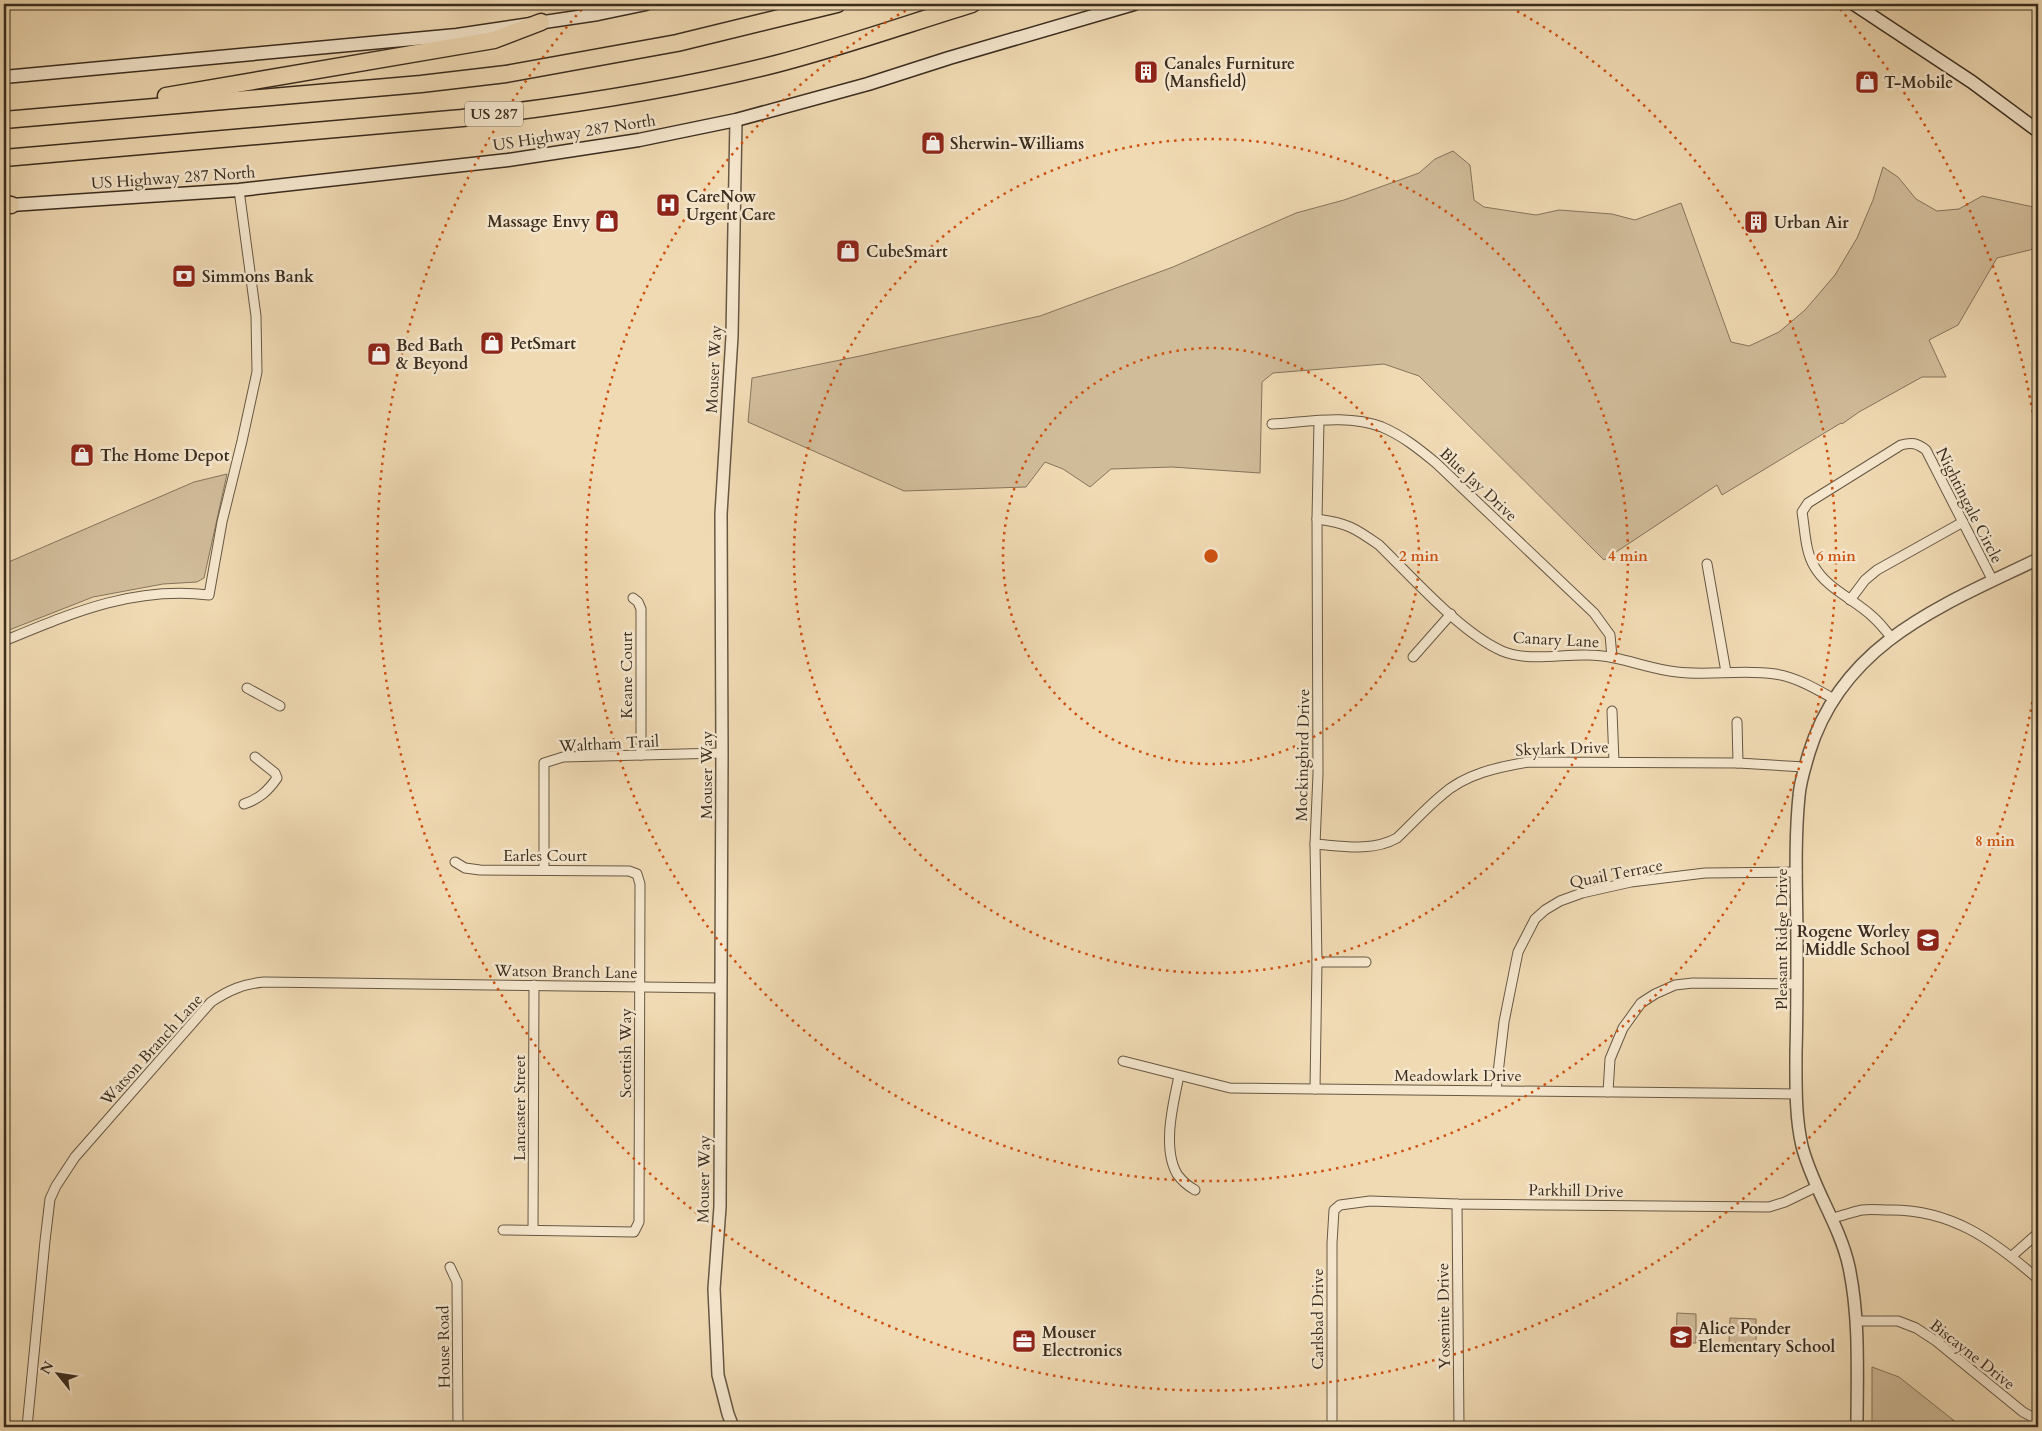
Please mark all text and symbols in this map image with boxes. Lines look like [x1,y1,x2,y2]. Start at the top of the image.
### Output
place label: Canales Furniture (Mansfield) [1164,53,1295,93]
building icon: Canales Furniture (Mansfield) [1133,59,1159,85]
shop icon: T-Mobile [1854,69,1880,95]
place label: T-Mobile [1884,72,1953,94]
road number: US 287 [465,102,523,126]
street label: US Highway 287 North [491,109,657,157]
shop icon: Sherwin-Williams [920,130,946,156]
place label: Sherwin-Williams [950,133,1084,155]
street label: US Highway 287 North [90,161,256,195]
place label: CareNow Urgent Care [686,186,776,226]
hospital icon: CareNow Urgent Care [655,192,681,218]
shop icon: Massage Envy [594,208,620,234]
building icon: Urban Air [1743,209,1769,235]
place label: Massage Envy [487,211,590,233]
place label: Urban Air [1774,212,1849,234]
shop icon: CubeSmart [835,238,861,264]
place label: CubeSmart [866,241,948,263]
bank icon: Simmons Bank [171,263,197,289]
place label: Simmons Bank [202,266,314,288]
street label: Mouser Way [701,324,727,414]
shop icon: PetSmart [479,330,505,356]
place label: PetSmart [510,333,576,355]
place label: Bed Bath & Beyond [396,335,468,375]
shop icon: Bed Bath & Beyond [366,341,392,367]
shop icon: The Home Depot [69,442,95,468]
street label: Blue Jay Drive [1435,443,1522,527]
street label: Nightingale Circle [1930,444,2008,567]
place label: The Home Depot [100,445,230,467]
text: 2 min [1399,546,1439,566]
text: 4 min [1608,546,1648,566]
text: 6 min [1816,546,1856,566]
centre of rings [1202,547,1220,565]
street label: Canary Lane [1512,627,1600,653]
street label: Keane Court [616,631,638,719]
street label: Mockingbird Drive [1291,689,1315,821]
street label: Waltham Trail [557,730,660,758]
street label: Mouser Way [696,730,718,819]
street label: Skylark Drive [1515,736,1609,762]
text: 8 min [1975,831,2015,851]
street label: Earles Court [503,845,587,867]
street label: Quail Terrace [1568,854,1665,894]
street label: Pleasant Ridge Drive [1771,868,1793,1010]
place label: Rogene Worley Middle School [1797,921,1910,961]
school or university icon: Rogene Worley Middle School [1915,927,1941,953]
street label: Watson Branch Lane [493,960,638,984]
street label: Watson Branch Lane [95,989,208,1111]
street label: Scottish Way [615,1007,637,1098]
street label: Lancaster Street [509,1055,531,1161]
street label: Meadowlark Drive [1394,1065,1522,1087]
street label: Mouser Way [692,1134,716,1223]
street label: Parkhill Drive [1528,1179,1624,1203]
street label: Yosemite Drive [1432,1263,1456,1369]
street label: Carlsbad Drive [1307,1268,1329,1370]
street label: House Road [432,1305,456,1389]
street label: Biscayne Drive [1925,1314,2020,1395]
place label: Alice Ponder Elementary School [1698,1318,1836,1358]
place label: Mouser Electronics [1042,1322,1122,1362]
school or university icon: Alice Ponder Elementary School [1668,1324,1694,1350]
office icon: Mouser Electronics [1011,1328,1037,1354]
north arrow [32,1348,82,1398]
text: N [36,1358,58,1378]

